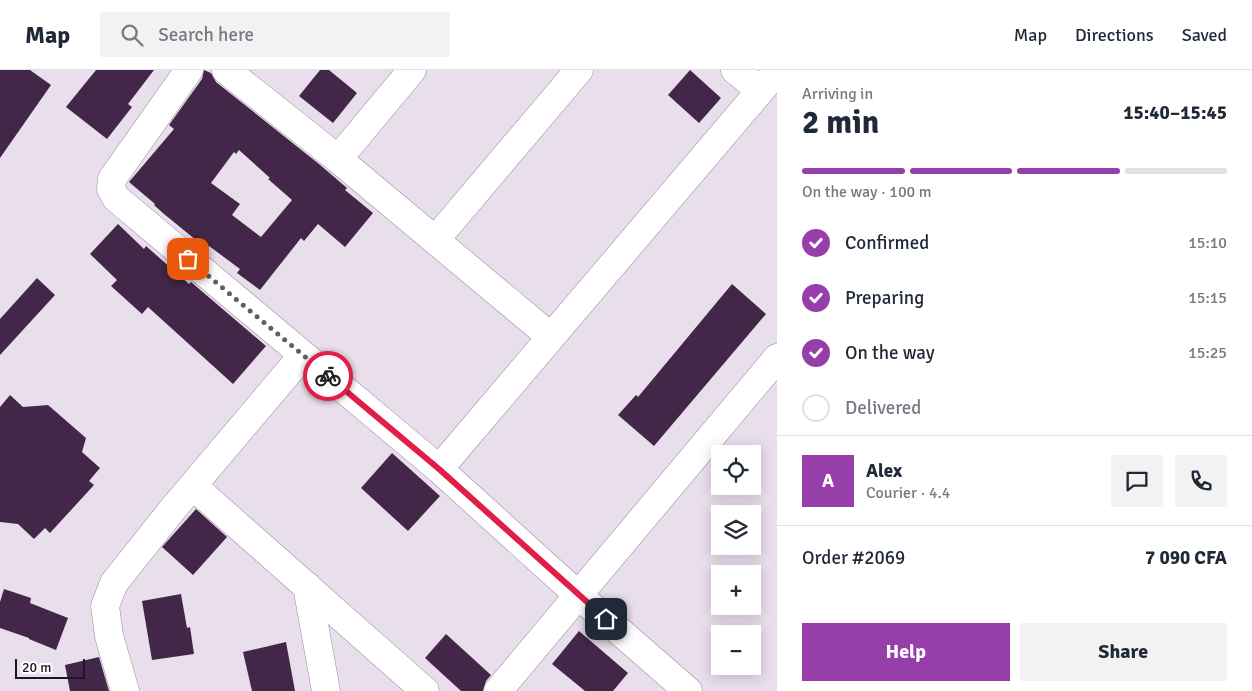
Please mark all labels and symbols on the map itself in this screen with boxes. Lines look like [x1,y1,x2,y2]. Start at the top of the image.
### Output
pin [167,238,209,280]
courier [303,351,353,401]
pin [585,598,627,640]
scale bar [15,656,85,679]

